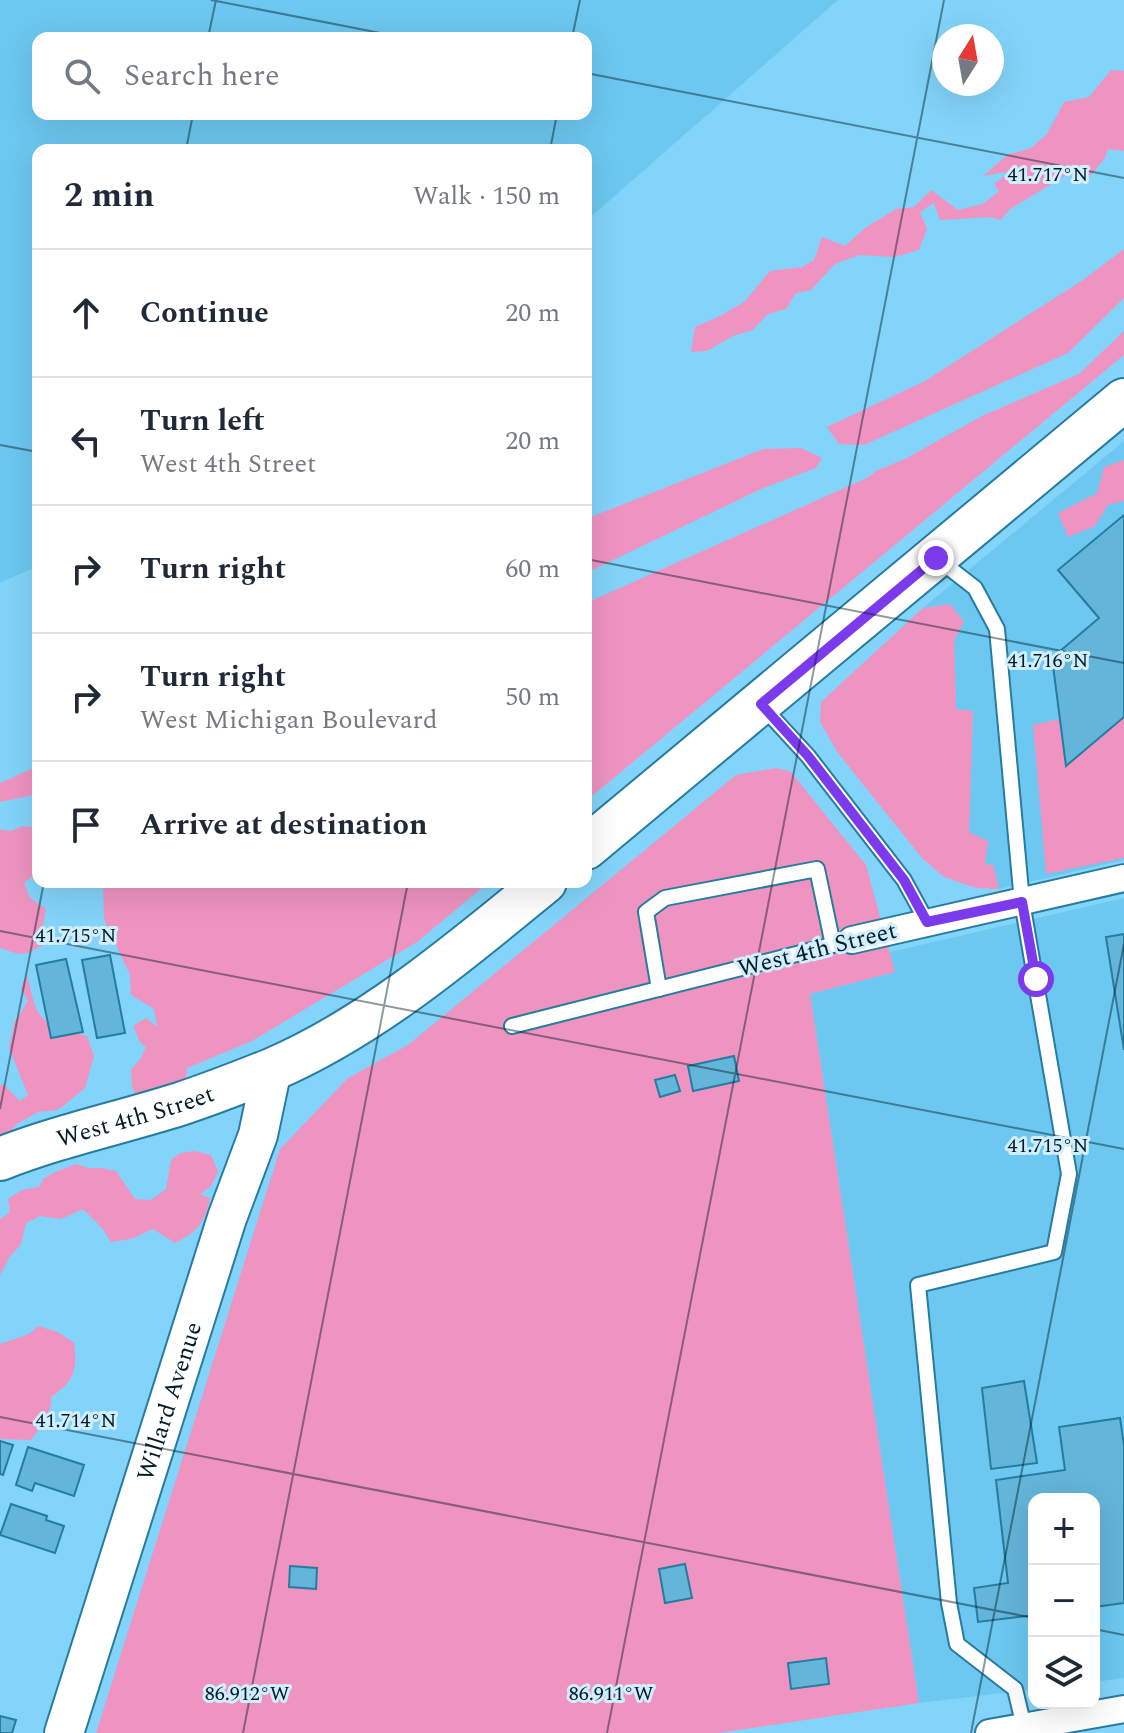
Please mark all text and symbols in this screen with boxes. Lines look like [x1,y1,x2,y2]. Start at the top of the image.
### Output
north arrow [932,24,1004,96]
search box [32,32,592,120]
text: Search here [124,53,280,99]
icon: search [60,54,104,98]
text: 41.717°N [1008,160,1088,190]
text: 2 min [64,170,154,222]
text: Walk · 150 m [413,176,560,216]
text: Continue [140,290,269,336]
icon: ahead [64,291,108,335]
text: 20 m [505,293,560,333]
text: Turn left [140,398,265,444]
icon: left [64,419,108,463]
text: 20 m [505,421,560,461]
text: West 4th Street [140,444,316,484]
route end [918,540,954,576]
text: Turn right [140,546,286,592]
icon: right [64,547,108,591]
text: 60 m [505,549,560,589]
text: 41.716°N [1008,646,1088,676]
text: Turn right [140,654,286,700]
icon: right [64,675,108,719]
text: 50 m [505,677,560,717]
text: West Michigan Boulevard [140,700,437,740]
text: Arrive at destination [140,802,427,848]
icon: arrive [64,803,108,847]
street label: West 4th Street [734,913,901,987]
text: 41.715°N [36,921,116,951]
route start [1018,961,1054,997]
street label: West 4th Street [52,1076,219,1157]
text: 41.715°N [1008,1131,1088,1161]
street label: Willard Avenue [128,1317,212,1486]
text: 41.714°N [36,1406,116,1436]
map controls [1028,1493,1100,1709]
button: + [1028,1493,1100,1565]
button: − [1028,1565,1100,1637]
button: layers [1028,1637,1100,1709]
text: 86.912°W [205,1679,290,1709]
text: 86.911°W [569,1679,654,1709]

